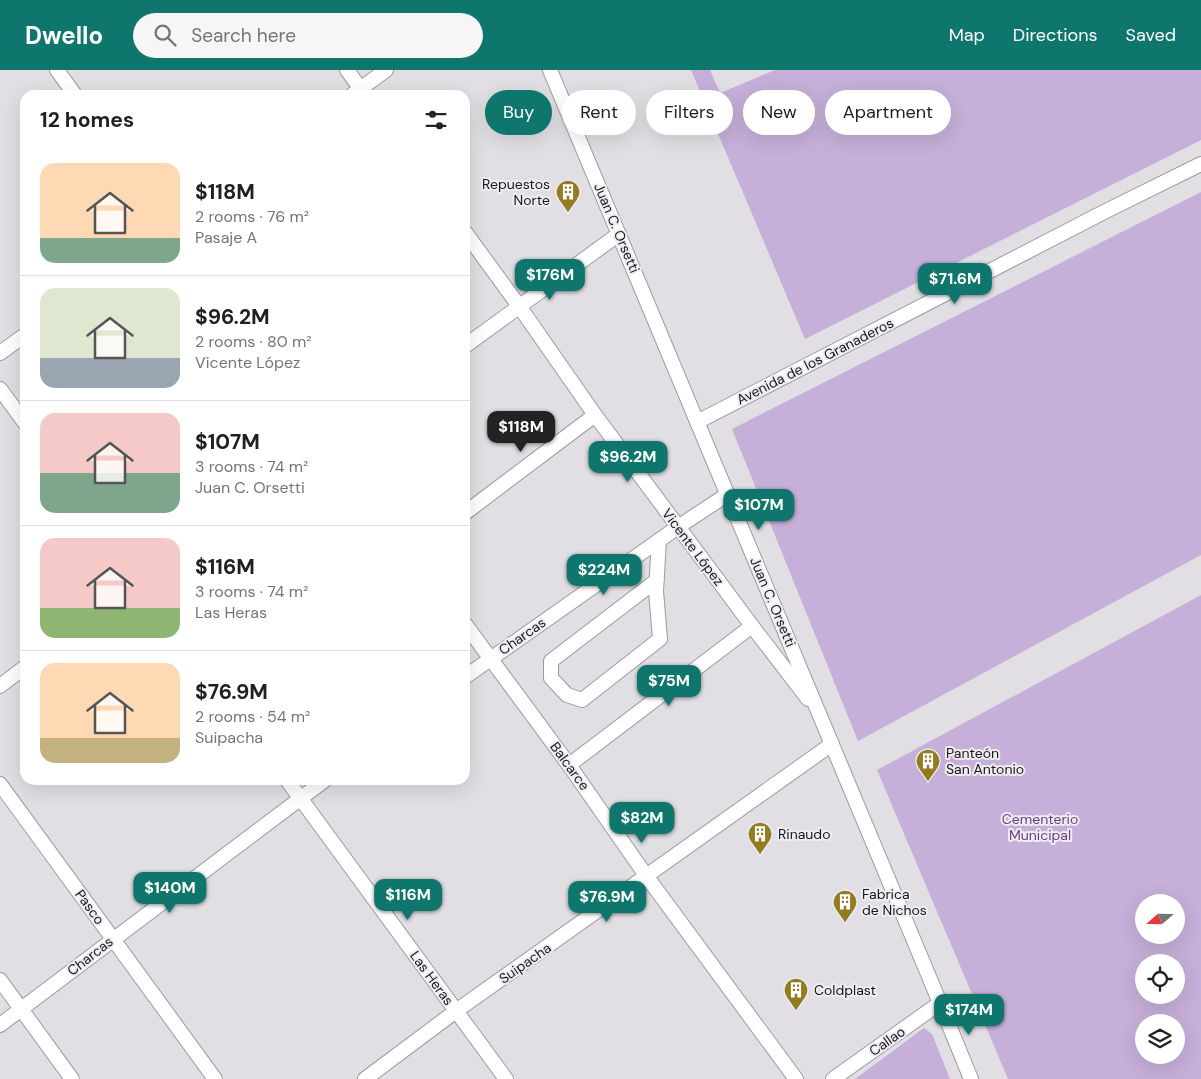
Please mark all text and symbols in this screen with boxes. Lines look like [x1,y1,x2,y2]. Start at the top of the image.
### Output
search box [133,13,483,58]
text: Dwello [25,20,103,51]
icon: search [151,21,179,49]
text: Search here [191,23,296,48]
text: Map [949,23,985,47]
text: Directions [1013,23,1098,47]
text: Saved [1126,23,1176,47]
chip: Buy [485,90,552,135]
chip: Rent [562,90,636,135]
chip: Filters [646,90,733,135]
chip: New [743,90,815,135]
chip: Apartment [825,90,951,135]
text: 12 homes [40,106,134,134]
icon: filters [422,106,450,134]
place label: Repuestos Norte [482,175,550,209]
text: $118M [195,178,255,206]
building icon: Repuestos Norte [555,179,581,213]
street label: Juan C. Orsetti [590,180,644,276]
icon: home [80,183,140,243]
text: 2 rooms · 76 m² [195,206,309,227]
text: Pasaje A [195,227,257,248]
pin: $176M [515,258,585,301]
pin: $71.6M [914,262,996,305]
text: $176M [526,264,574,285]
text: $71.6M [929,268,981,289]
text: $96.2M [195,303,270,331]
icon: home [80,308,140,368]
street label: Avenida de los Granaderos [734,314,896,408]
text: 2 rooms · 80 m² [195,331,312,352]
text: Vicente López [195,352,300,373]
pin: $118M [486,410,556,453]
text: $118M [498,416,544,437]
text: $107M [195,428,260,456]
icon: home [80,433,140,493]
pin: $96.2M [587,440,669,483]
text: $96.2M [600,446,656,467]
text: 3 rooms · 74 m² [195,456,308,477]
text: Juan C. Orsetti [195,477,305,498]
pin: $107M [724,488,794,531]
text: $107M [734,494,784,515]
street label: Vicente López [658,505,728,589]
text: $116M [195,553,255,581]
pin: $224M [569,554,639,596]
street label: Juan C. Orsetti [746,554,800,650]
icon: home [80,558,140,618]
text: $224M [578,559,630,580]
text: 3 rooms · 74 m² [195,581,308,602]
text: Las Heras [195,602,267,623]
street label: Charcas [495,613,549,659]
pin: $75M [639,664,699,707]
text: $75M [648,670,690,691]
text: $76.9M [195,678,268,706]
icon: home [80,683,140,743]
text: 2 rooms · 54 m² [195,706,310,727]
text: Suipacha [195,727,263,748]
street label: Balcarce [546,738,594,794]
place label: Panteón San Antonio [946,744,1024,778]
building icon: Panteón San Antonio [915,748,941,782]
pin: $82M [612,802,672,844]
text: $82M [620,807,664,828]
park label: Cementerio Municipal [1002,810,1078,844]
building icon: Rinaudo [747,821,773,855]
place label: Rinaudo [778,825,830,843]
pin: $140M [135,872,205,914]
text: $140M [144,877,196,898]
pin: $116M [373,878,443,921]
pin: $76.9M [566,880,648,923]
text: $116M [385,884,431,905]
place label: Fabrica de Nichos [862,885,927,919]
street label: Pasco [71,886,109,928]
text: $76.9M [579,886,635,907]
building icon: Fabrica de Nichos [832,889,858,923]
north arrow [1135,894,1185,944]
map controls [1135,894,1185,1064]
street label: Charcas [63,933,117,979]
street label: Suipacha [495,939,555,987]
street label: Las Heras [406,947,458,1009]
button: locate [1135,954,1185,1004]
building icon: Coldplast [783,977,809,1011]
place label: Coldplast [814,981,876,999]
pin: $174M [934,994,1004,1036]
text: $174M [945,999,993,1020]
button: layers [1135,1014,1185,1064]
street label: Callao [866,1022,908,1060]

